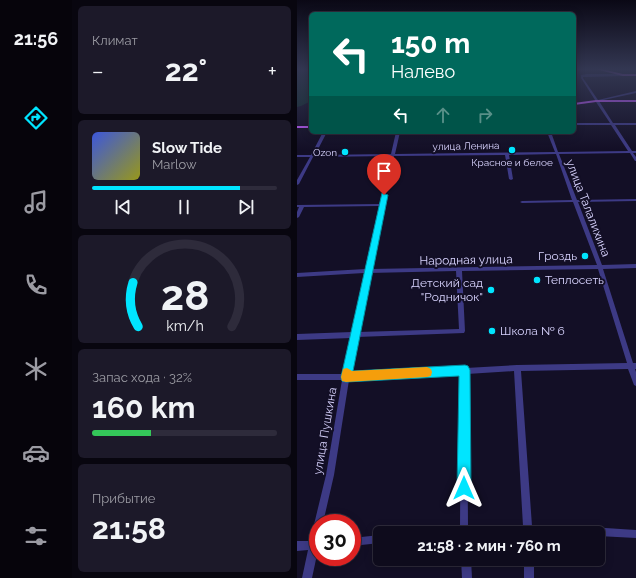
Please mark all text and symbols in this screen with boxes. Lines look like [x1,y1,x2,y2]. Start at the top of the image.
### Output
text: 150 m [391,27,470,60]
text: 21:56 [14,28,58,49]
icon: left [325,28,377,80]
text: Климат [92,33,138,48]
text: 22° [165,53,207,88]
text: − [92,58,104,84]
text: + [268,58,277,84]
text: Налево [391,61,455,82]
icon: directions [22,104,50,132]
icon: left [390,104,412,126]
icon: ahead [432,104,454,126]
icon: right [474,104,496,126]
text: Slow Tide [152,139,222,157]
street label: улица Ленина [432,140,500,152]
marker: Красное и белое [507,145,517,155]
place label: Ozon [313,147,337,158]
marker: Ozon [340,147,350,157]
pin [367,154,401,195]
text: Marlow [152,157,197,172]
place label: Красное и белое [471,157,553,168]
street label: улица Талалихина [563,157,613,259]
icon: arrive [373,160,395,182]
icon: music [22,188,50,216]
icon: previous [112,196,134,218]
icon: pause [173,196,195,218]
icon: next [235,196,257,218]
place label: Гроздь [538,249,577,263]
marker: Гроздь [580,251,590,261]
street label: Народная улица [419,252,513,268]
icon: phone [22,271,50,299]
text: 28 [160,271,209,320]
place label: Теплосеть [545,273,604,287]
marker: Теплосеть [532,275,542,285]
place label: Детский сад "Родничок" [411,276,483,304]
marker: Детский сад "Родничок" [486,285,496,295]
text: km/h [166,318,203,334]
place label: Школа № 6 [500,324,565,338]
marker: Школа № 6 [487,326,497,336]
icon: climate [22,355,50,383]
text: Запас хода · 32% [92,370,192,385]
street label: улица Пушкина [310,386,340,476]
text: 160 km [92,390,195,425]
icon: car [22,439,50,467]
position arrow [443,467,485,509]
text: Прибытие [92,491,155,506]
text: 21:58 [92,511,166,546]
speed limit sign: 30 [309,514,361,566]
icon: filters [22,522,50,550]
text: 21:58 · 2 мин · 760 m [417,537,561,555]

